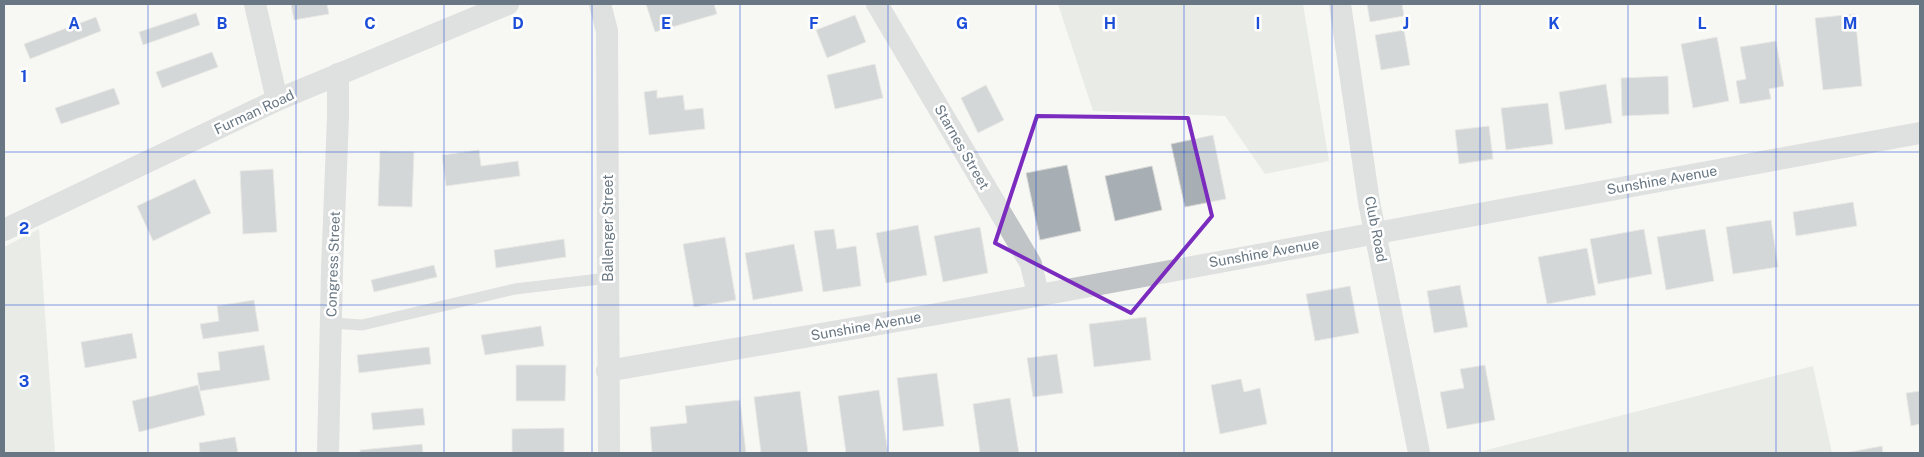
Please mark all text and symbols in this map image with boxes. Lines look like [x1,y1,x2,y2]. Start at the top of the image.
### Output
text: A [68,14,80,33]
text: B [217,14,228,33]
text: C [364,14,376,33]
text: D [512,14,524,33]
text: E [661,14,671,33]
text: F [809,14,819,33]
text: G [956,14,968,33]
text: H [1104,14,1116,33]
text: I [1256,14,1260,33]
text: J [1403,14,1409,33]
text: K [1548,14,1560,33]
text: L [1697,14,1707,33]
text: M [1843,14,1857,33]
text: 1 [21,67,27,86]
street label: Furman Road [211,87,297,137]
street label: Starnes Street [931,102,993,192]
street label: Sunshine Avenue [1606,162,1718,198]
street label: Ballenger Street [600,174,616,282]
street label: Club Road [1362,195,1390,263]
street label: Congress Street [323,211,343,317]
text: 2 [19,219,29,238]
street label: Sunshine Avenue [1208,235,1320,271]
street label: Sunshine Avenue [810,308,922,344]
text: 3 [19,372,29,391]

